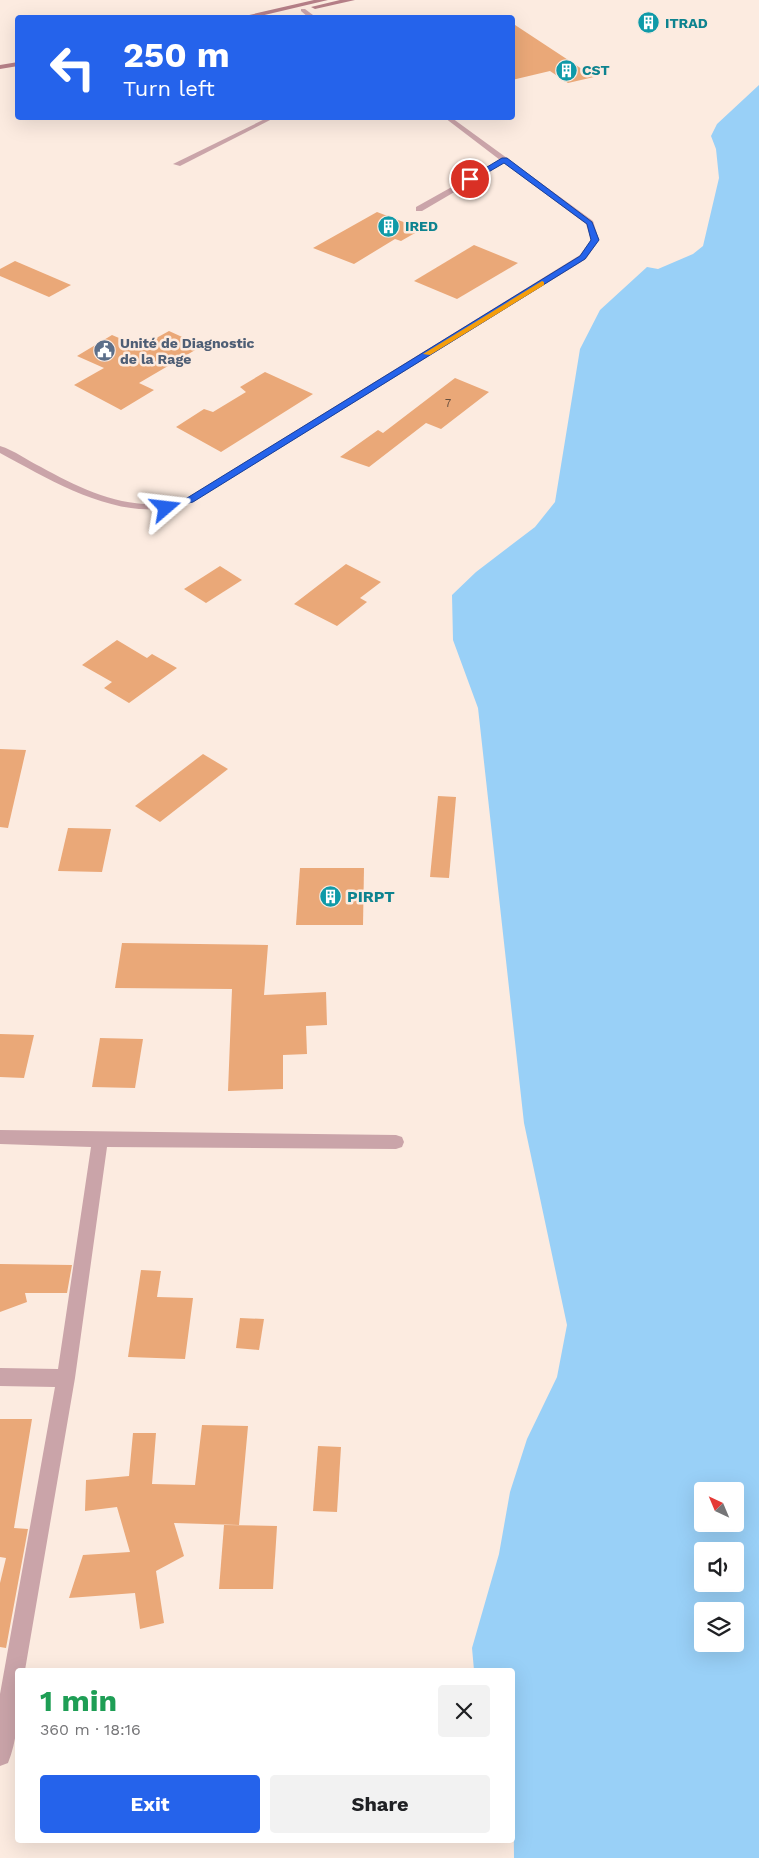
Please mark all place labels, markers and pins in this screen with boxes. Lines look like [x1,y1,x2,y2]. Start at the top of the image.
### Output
building icon: ITRAD [637,11,661,35]
place label: ITRAD [665,15,708,31]
building icon: CST [554,58,578,82]
place label: CST [582,62,610,78]
pin [449,158,491,200]
building icon: IRED [377,214,401,238]
place label: IRED [405,218,438,234]
place label: Unité de Diagnostic de la Rage [120,335,255,367]
public building icon: Unité de Diagnostic de la Rage [92,339,116,363]
building icon: PIRPT [319,884,343,908]
place label: PIRPT [347,887,395,906]

